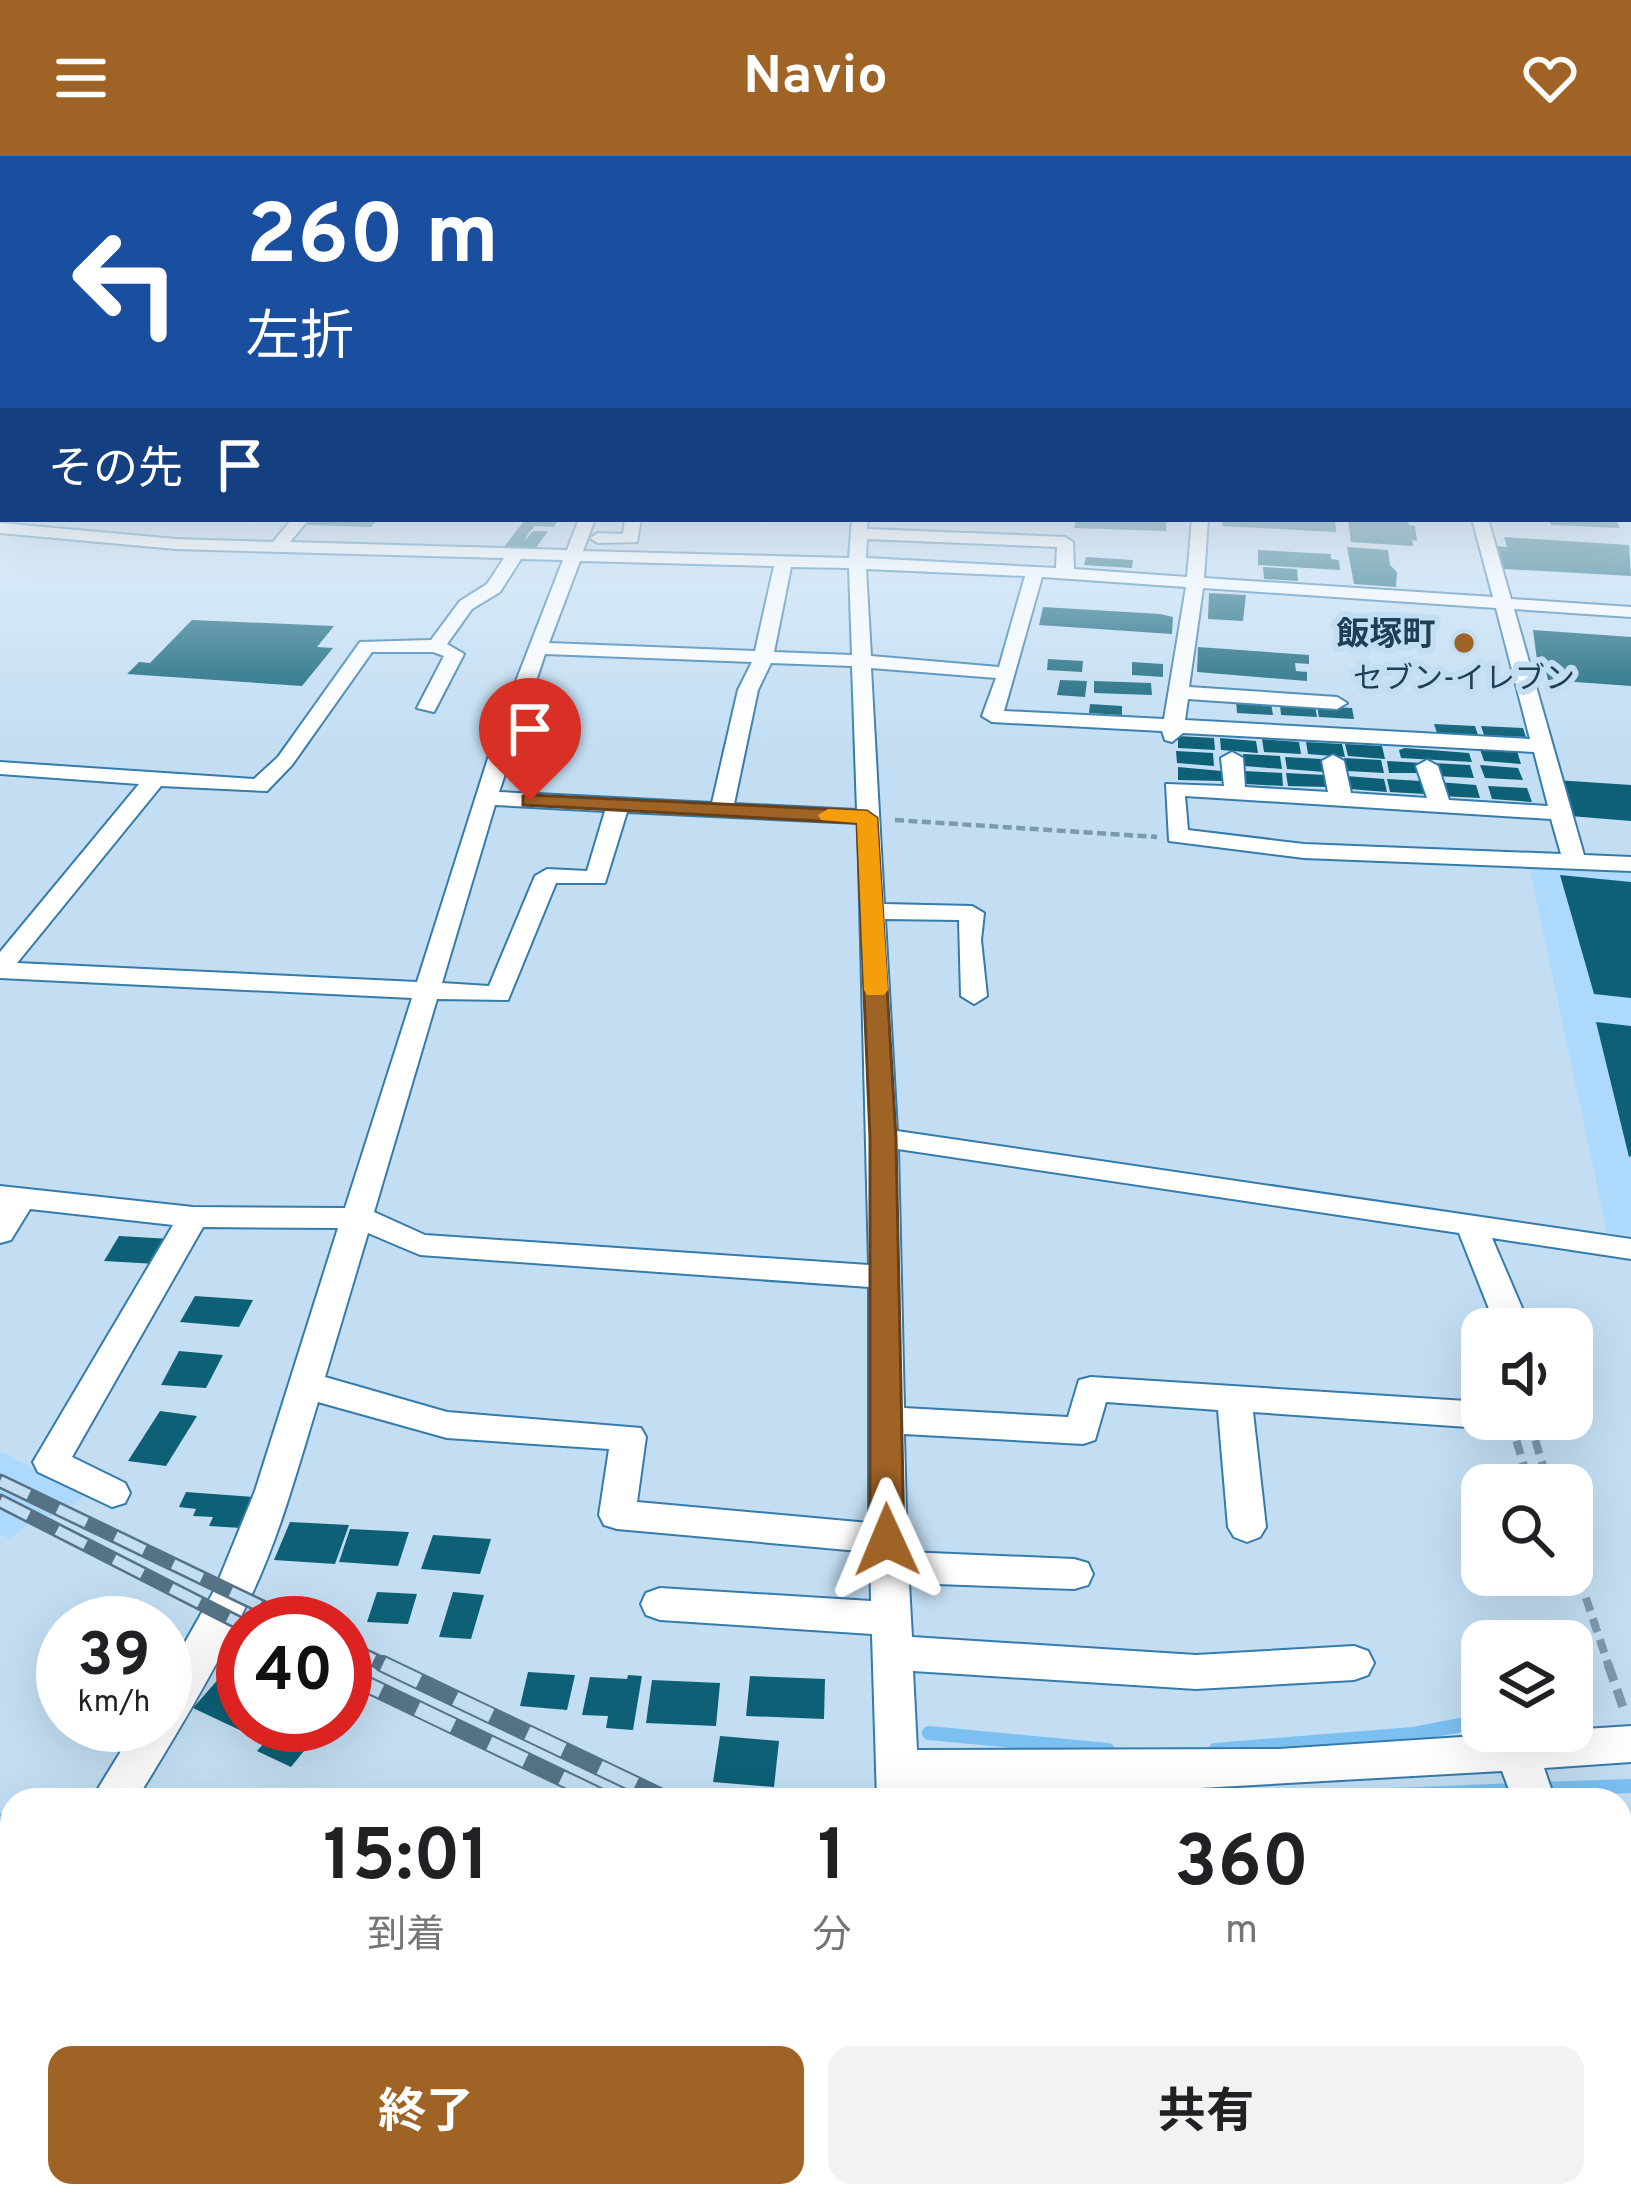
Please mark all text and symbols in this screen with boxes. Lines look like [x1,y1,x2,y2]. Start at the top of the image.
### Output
text: Navio [743,44,888,113]
icon: menu [48,45,114,111]
icon: heart [1517,45,1583,111]
text: 260 m [246,187,499,293]
icon: left [48,204,204,360]
text: 左折 [246,306,354,375]
icon: arrive [207,432,273,498]
text: その先 [48,443,183,500]
district label: 飯塚町 [1337,616,1436,658]
marker: セブン-イレブン [1451,630,1477,656]
place label: セブン-イレブン [1353,662,1575,699]
pin [479,678,581,801]
icon: arrive [497,696,563,762]
map controls [1461,1308,1593,1752]
button: sound [1461,1308,1593,1440]
button: search [1461,1464,1593,1596]
position arrow [824,1477,950,1603]
speed limit sign: 40 [216,1596,372,1752]
button: layers [1461,1620,1593,1752]
text: 39 [78,1621,150,1697]
text: km/h [78,1685,150,1722]
text: 15:01 [323,1814,489,1906]
text: 1 [817,1814,846,1906]
text: 360 [1174,1820,1309,1912]
text: m [1225,1908,1258,1957]
text: 到着 [367,1913,445,1962]
text: 分 [812,1913,851,1962]
button: 終了 [48,2046,804,2184]
button: 共有 [828,2046,1584,2184]

